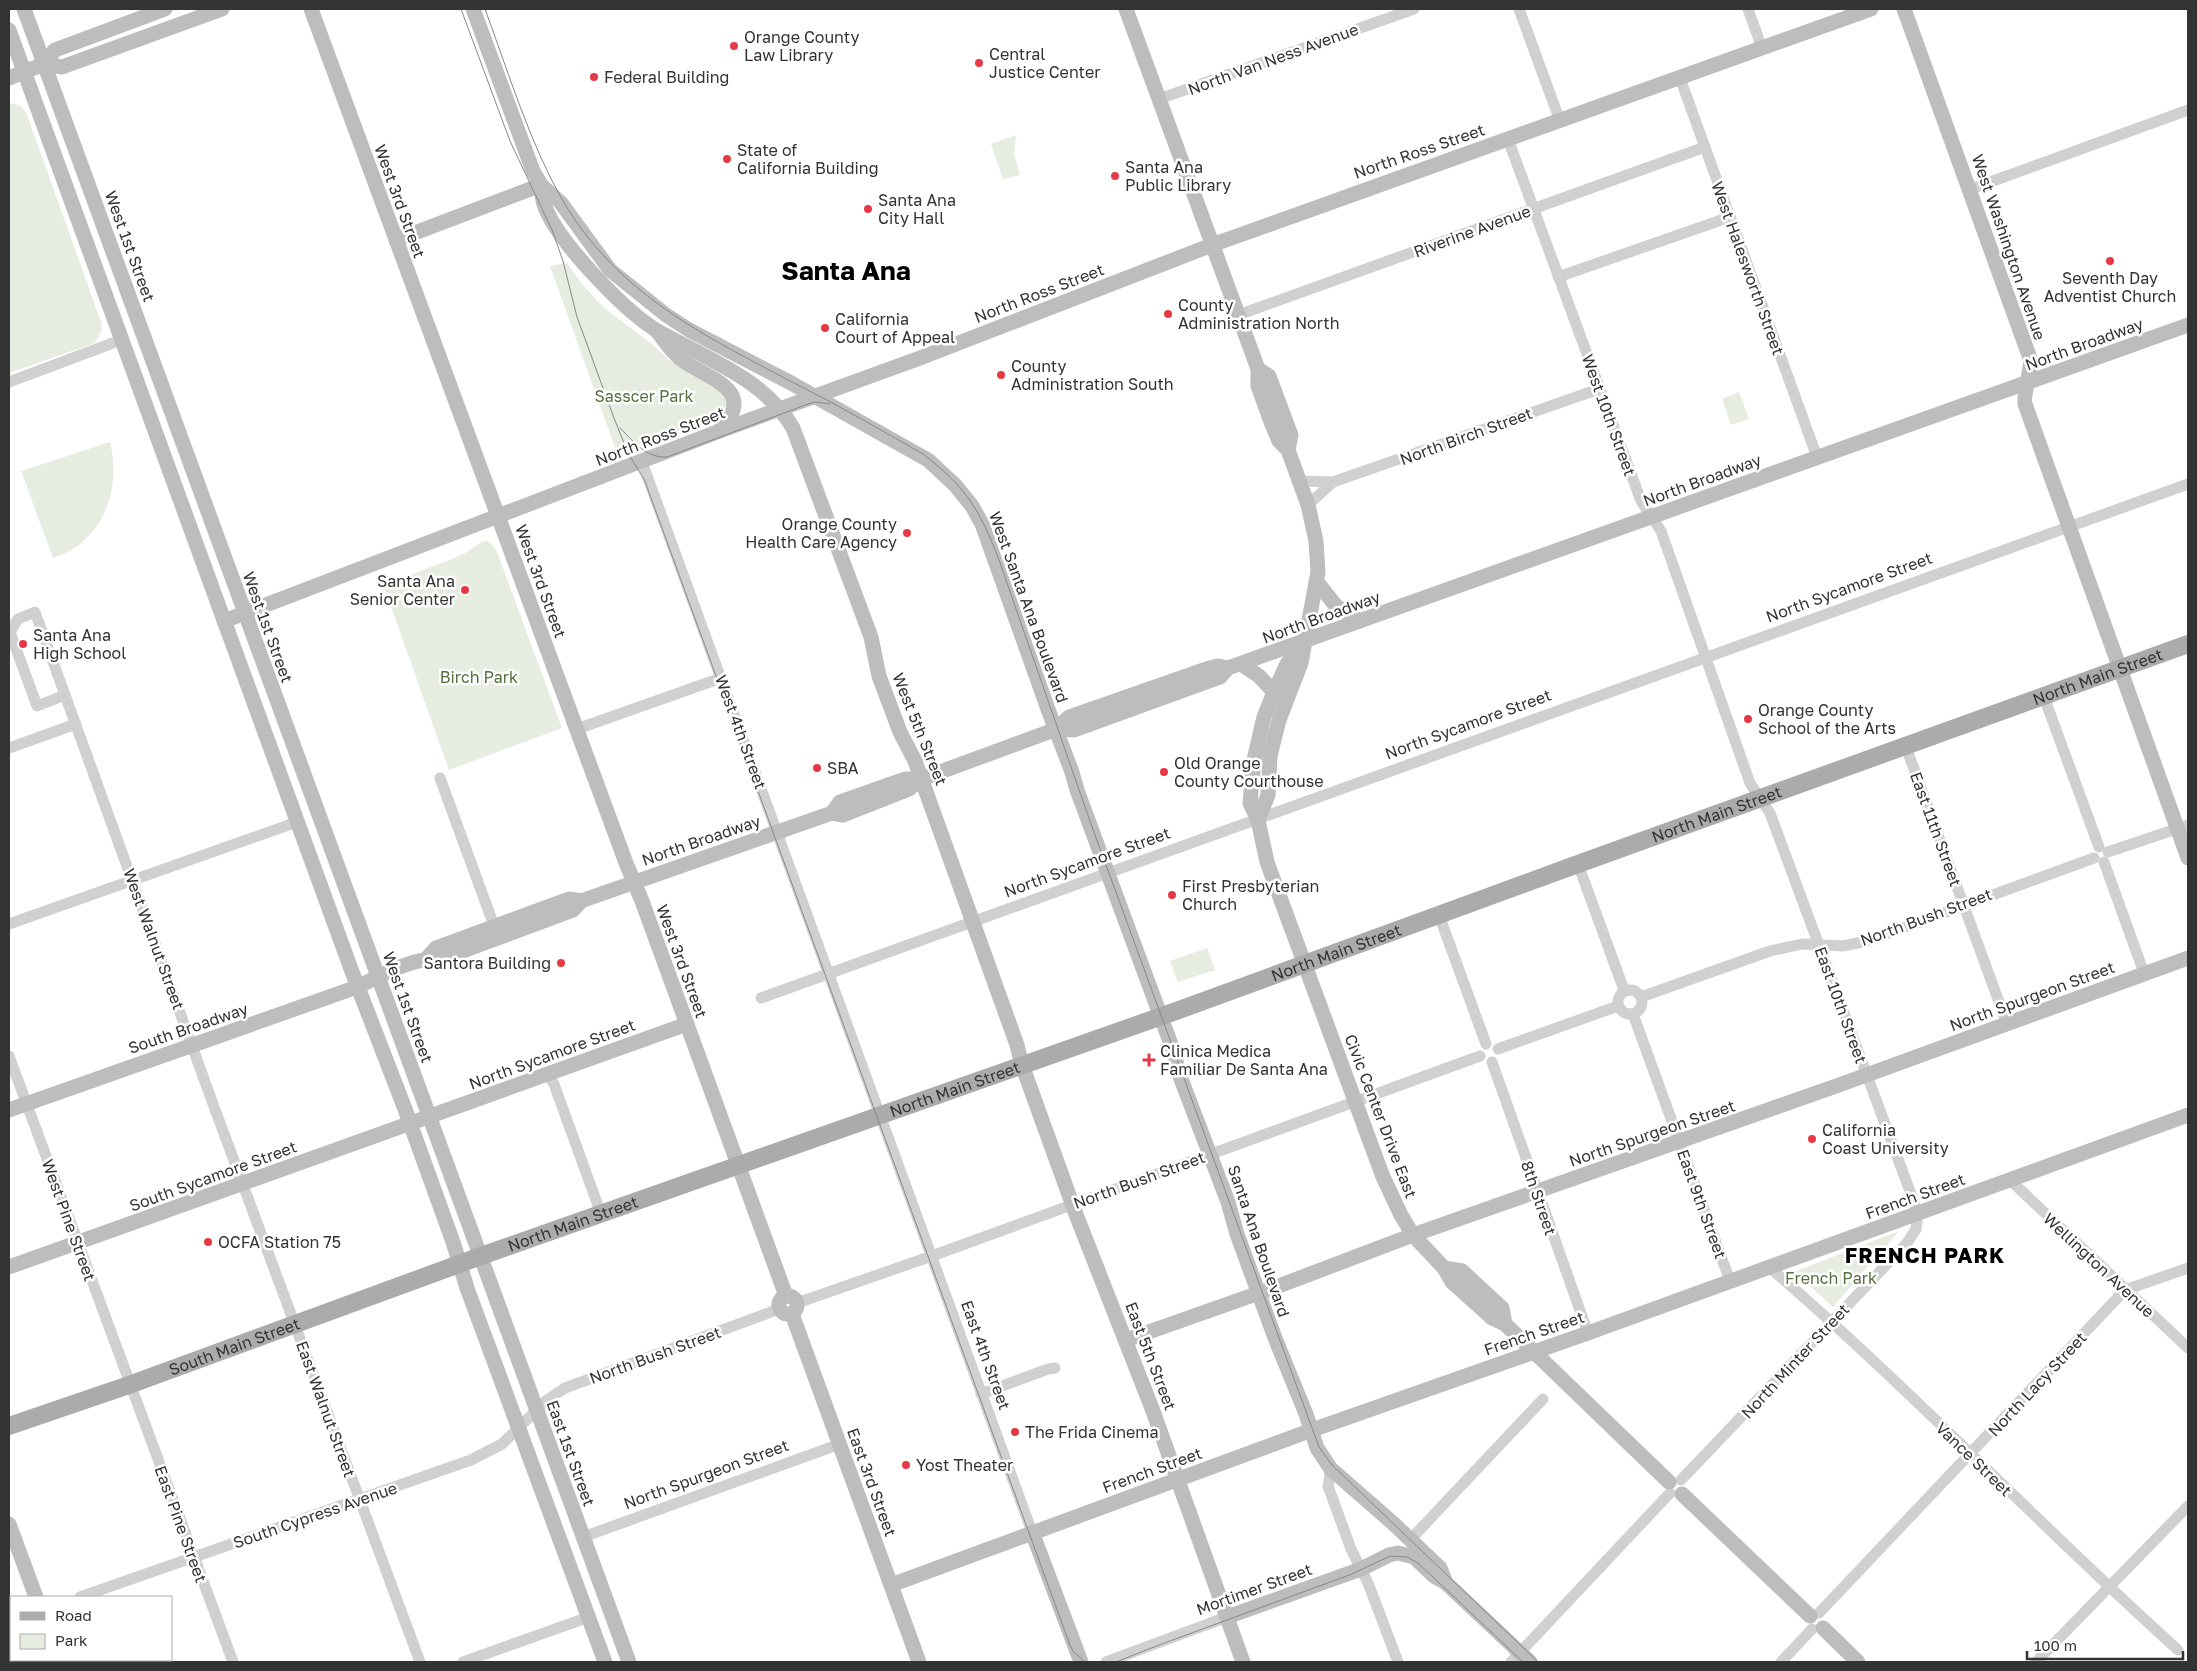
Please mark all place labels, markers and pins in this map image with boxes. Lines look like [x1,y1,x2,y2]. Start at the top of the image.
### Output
place label: Orange County Law Library [744,27,859,65]
marker: Orange County Law Library [728,40,740,52]
place label: Central Justice Center [989,44,1101,82]
marker: Central Justice Center [973,57,985,69]
place label: Federal Building [604,67,729,87]
marker: Federal Building [588,71,600,83]
place label: State of California Building [737,140,878,178]
marker: State of California Building [721,153,733,165]
place label: Santa Ana Public Library [1125,157,1231,195]
marker: Santa Ana Public Library [1109,170,1121,182]
place label: Santa Ana City Hall [878,190,956,228]
marker: Santa Ana City Hall [862,203,874,215]
marker: Seventh Day Adventist Church [2104,255,2116,267]
place label: Seventh Day Adventist Church [2044,268,2176,306]
place label: County Administration North [1178,295,1340,333]
marker: County Administration North [1162,308,1174,320]
place label: California Court of Appeal [835,309,955,347]
marker: California Court of Appeal [819,322,831,334]
place label: County Administration South [1011,356,1174,394]
marker: County Administration South [995,369,1007,381]
place label: Orange County Health Care Agency [745,514,897,552]
marker: Orange County Health Care Agency [901,527,913,539]
place label: Santa Ana Senior Center [350,571,455,609]
marker: Santa Ana Senior Center [459,584,471,596]
place label: Santa Ana High School [33,625,126,663]
marker: Santa Ana High School [17,638,29,650]
place label: Orange County School of the Arts [1758,700,1896,738]
marker: Orange County School of the Arts [1742,713,1754,725]
place label: Old Orange County Courthouse [1174,753,1324,791]
place label: SBA [827,758,859,778]
marker: SBA [811,762,823,774]
marker: Old Orange County Courthouse [1158,766,1170,778]
place label: First Presbyterian Church [1182,876,1319,914]
marker: First Presbyterian Church [1166,889,1178,901]
place label: Santora Building [423,953,551,973]
marker: Santora Building [555,957,567,969]
place label: Clinica Medica Familiar De Santa Ana [1160,1041,1328,1079]
marker: Clinica Medica Familiar De Santa Ana [1142,1053,1156,1067]
place label: California Coast University [1822,1120,1949,1158]
marker: California Coast University [1806,1133,1818,1145]
place label: OCFA Station 75 [218,1232,341,1252]
marker: OCFA Station 75 [202,1236,214,1248]
place label: The Frida Cinema [1025,1422,1158,1442]
marker: The Frida Cinema [1009,1426,1021,1438]
place label: Yost Theater [916,1455,1013,1475]
marker: Yost Theater [900,1459,912,1471]

